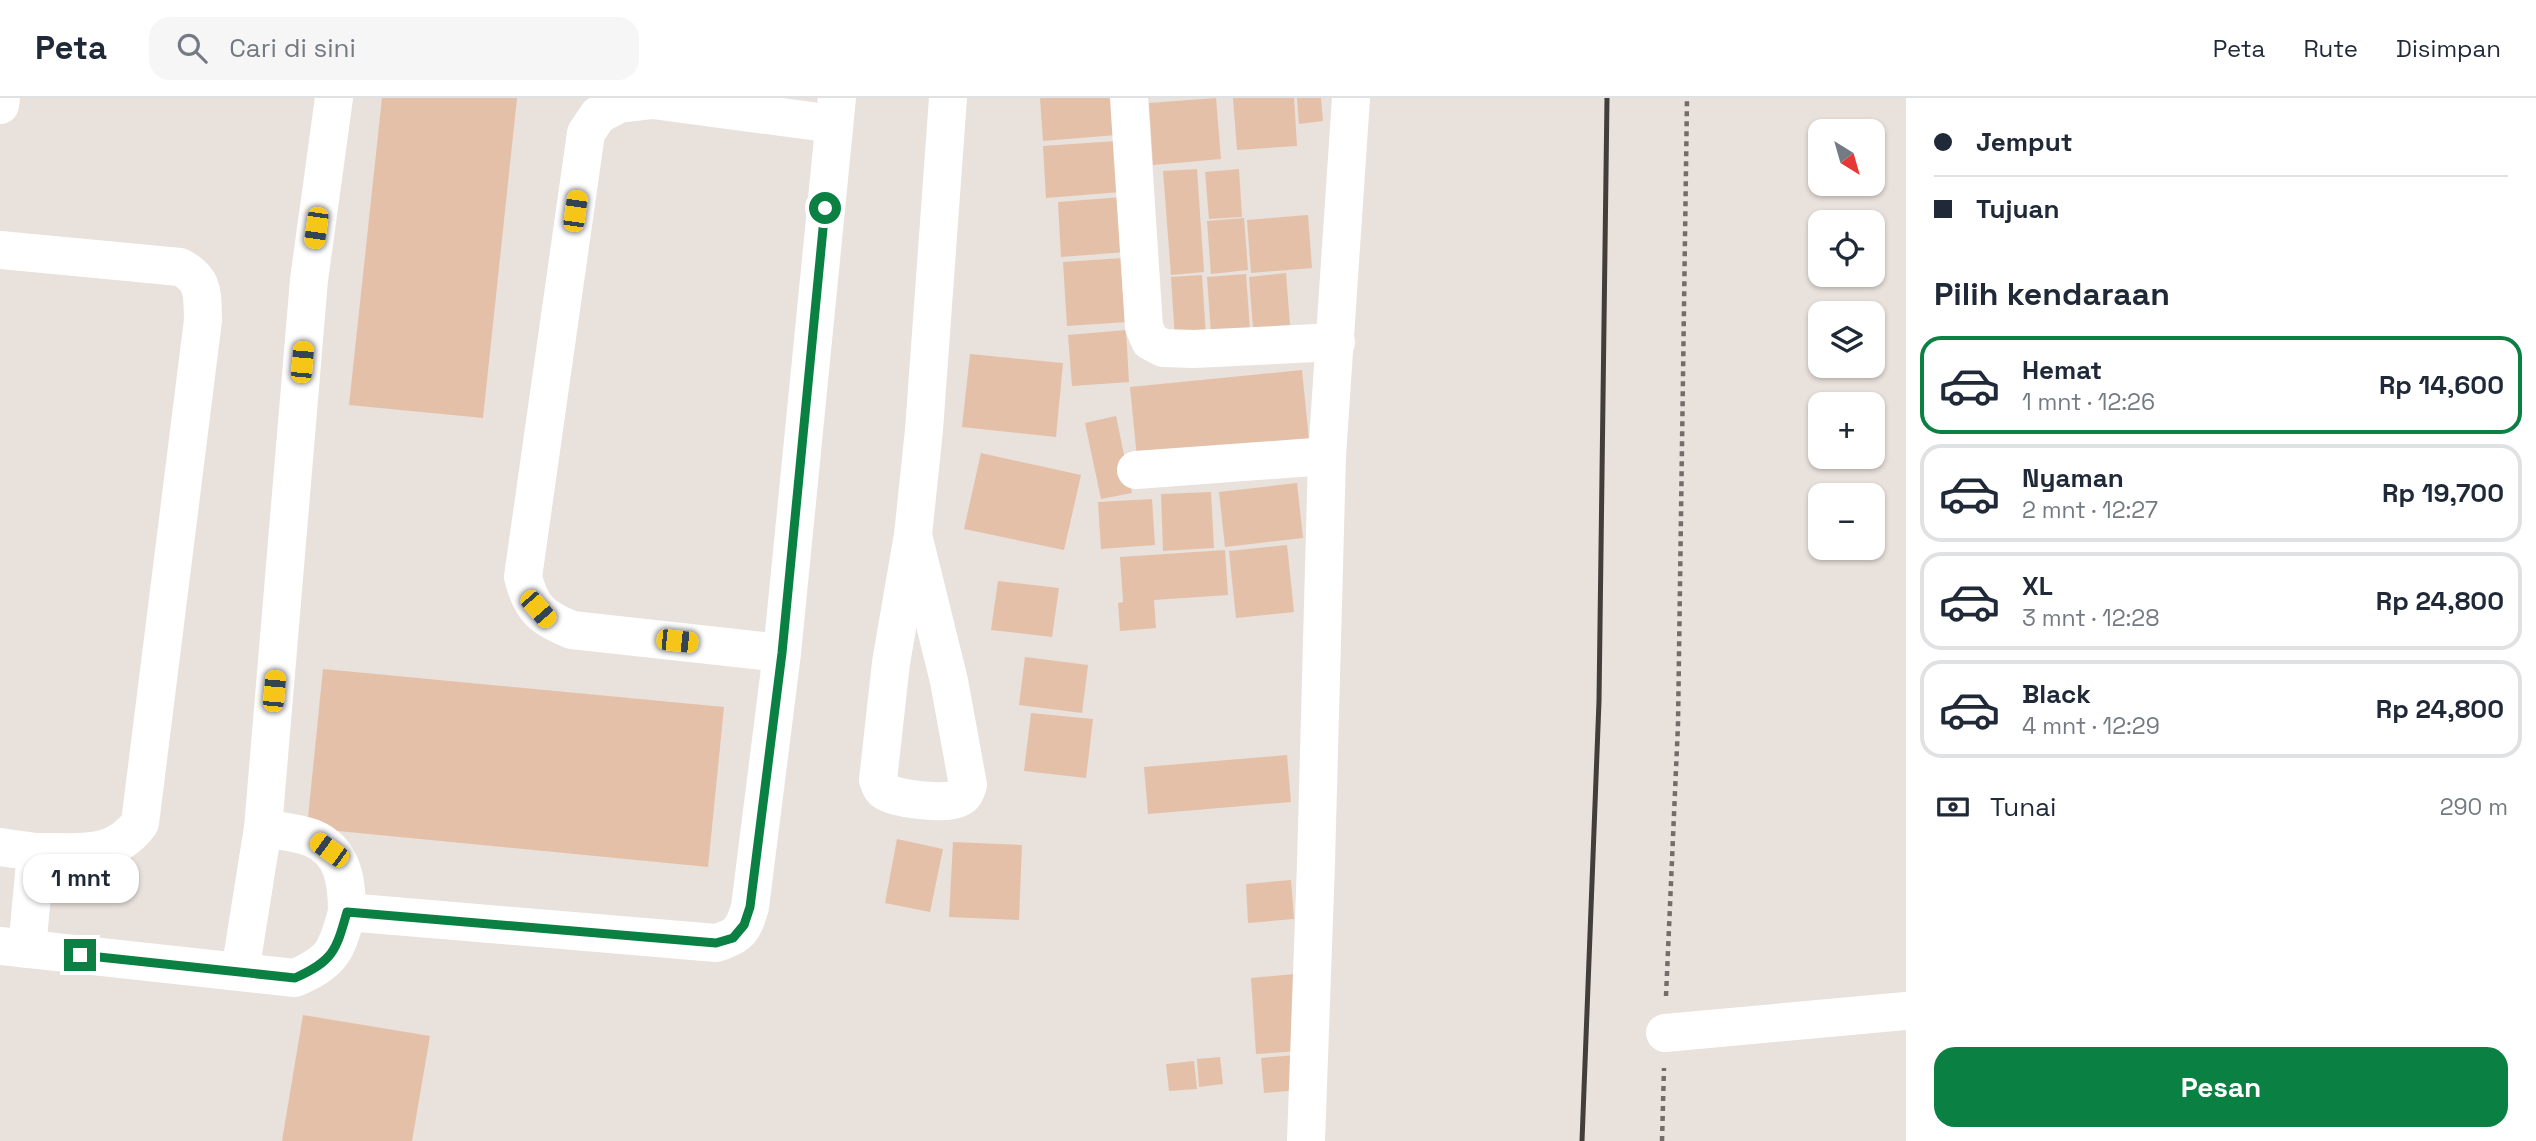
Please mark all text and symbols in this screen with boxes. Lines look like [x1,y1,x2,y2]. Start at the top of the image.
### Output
search box [149,17,639,80]
text: Peta [35,27,107,69]
icon: search [173,29,211,67]
text: Cari di sini [229,31,356,65]
text: Peta [2213,33,2265,64]
text: Rute [2303,33,2358,64]
text: Disimpan [2396,33,2501,64]
north arrow [1808,119,1885,196]
map controls [1808,119,1885,560]
text: Jemput [1976,125,2073,159]
car [562,189,589,233]
route start [809,192,841,224]
text: Tujuan [1976,192,2059,226]
car [303,206,330,250]
button: locate [1808,210,1885,287]
text: Pilih kendaraan [1934,274,2170,314]
button: layers [1808,301,1885,378]
car [290,340,315,384]
text: Hemat [2022,353,2102,387]
icon: car [1938,354,2001,417]
text: Rp 14,600 [2379,368,2504,402]
text: 1 mnt · 12:26 [2022,387,2155,417]
button: + [1808,392,1885,469]
text: Nyaman [2022,461,2124,495]
icon: car [1938,462,2001,525]
text: Rp 19,700 [2382,476,2504,510]
button: − [1808,483,1885,560]
text: 2 mnt · 12:27 [2022,495,2158,525]
text: XL [2022,569,2053,603]
icon: car [1938,570,2001,633]
text: Rp 24,800 [2376,584,2504,618]
car [517,586,560,632]
text: 3 mnt · 12:28 [2022,603,2160,633]
car [656,628,699,654]
car [262,669,287,713]
text: Black [2022,677,2091,711]
icon: car [1938,678,2001,741]
text: Rp 24,800 [2376,692,2504,726]
text: 4 mnt · 12:29 [2022,711,2160,741]
icon: cash [1934,788,1972,826]
text: Tunai [1990,790,2056,824]
text: 290 m [2440,792,2508,822]
car [306,829,353,871]
callout: 1 mnt [22,854,138,902]
text: 1 mnt [51,863,111,893]
route end [64,939,96,971]
button: Pesan [1934,1047,2508,1127]

